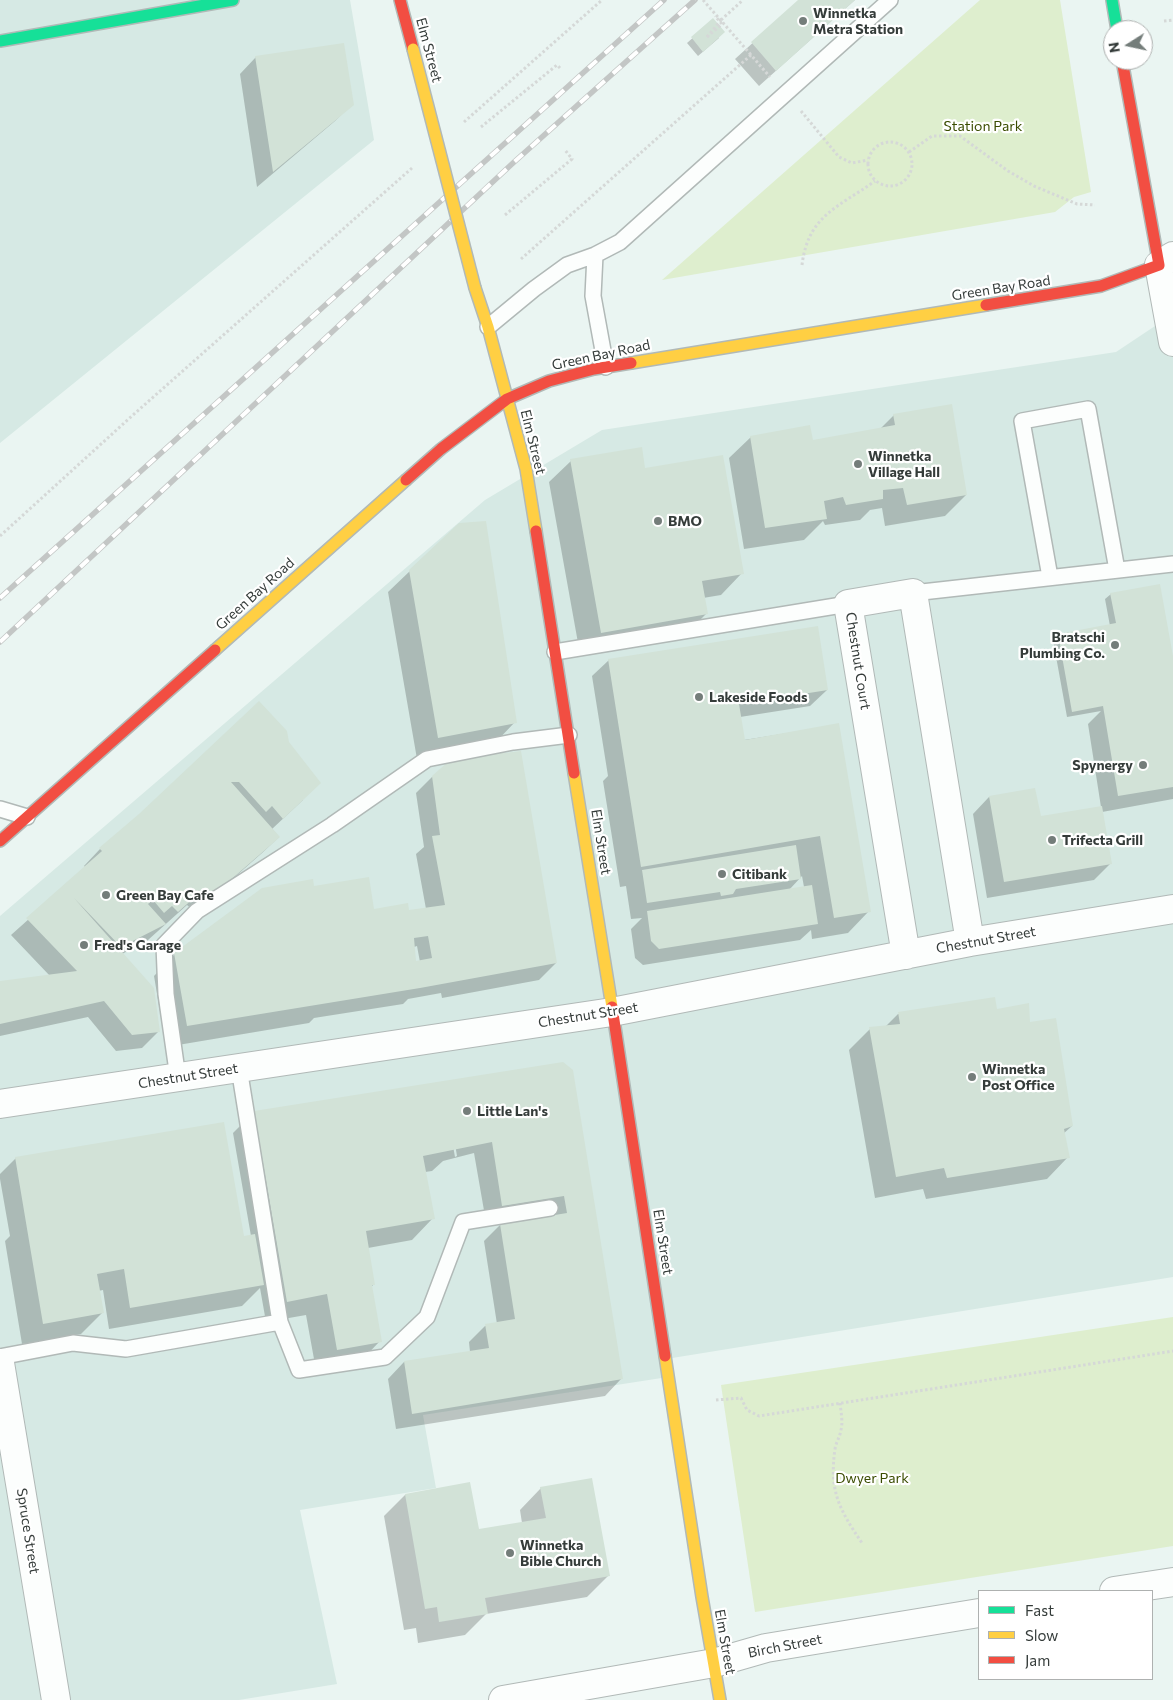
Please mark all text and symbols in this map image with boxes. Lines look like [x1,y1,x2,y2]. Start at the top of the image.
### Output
place label: Winnetka Metra Station [813,5,903,38]
marker: Winnetka Metra Station [797,15,809,27]
street label: Elm Street [412,16,446,84]
north arrow [1103,20,1153,70]
text: N [1104,41,1123,54]
park label: Station Park [944,118,1022,134]
street label: Green Bay Road [950,272,1052,304]
street label: Green Bay Road [550,336,652,374]
street label: Elm Street [517,408,549,476]
place label: Winnetka Village Hall [868,448,940,481]
marker: Winnetka Village Hall [852,458,864,470]
place label: BMO [668,513,702,529]
marker: BMO [652,515,664,527]
street label: Green Bay Road [212,554,298,634]
street label: Chestnut Court [842,611,874,711]
place label: Bratschi Plumbing Co. [1020,629,1105,662]
marker: Bratschi Plumbing Co. [1109,639,1121,651]
place label: Lakeside Foods [709,689,808,705]
marker: Lakeside Foods [693,691,705,703]
place label: Spynergy [1072,757,1133,773]
marker: Spynergy [1137,759,1149,771]
street label: Elm Street [588,808,614,876]
place label: Trifecta Grill [1062,832,1143,848]
marker: Trifecta Grill [1046,834,1058,846]
place label: Citibank [732,866,787,882]
marker: Citibank [716,868,728,880]
place label: Green Bay Cafe [116,887,214,903]
marker: Green Bay Cafe [100,889,112,901]
street label: Chestnut Street [935,923,1037,957]
place label: Fred's Garage [94,937,181,953]
marker: Fred's Garage [78,939,90,951]
street label: Chestnut Street [537,999,639,1031]
street label: Chestnut Street [137,1060,239,1092]
place label: Winnetka Post Office [982,1061,1055,1094]
marker: Winnetka Post Office [966,1071,978,1083]
place label: Little Lan's [477,1103,548,1119]
marker: Little Lan's [461,1105,473,1117]
street label: Elm Street [650,1208,676,1276]
park label: Dwyer Park [835,1470,909,1486]
street label: Spruce Street [13,1487,43,1575]
place label: Winnetka Bible Church [520,1537,601,1570]
marker: Winnetka Bible Church [504,1547,516,1559]
legend [978,1590,1153,1680]
text: Fast [1025,1601,1054,1619]
street label: Elm Street [711,1608,739,1676]
text: Slow [1025,1626,1058,1644]
street label: Birch Street [746,1631,824,1661]
text: Jam [1025,1651,1050,1669]

